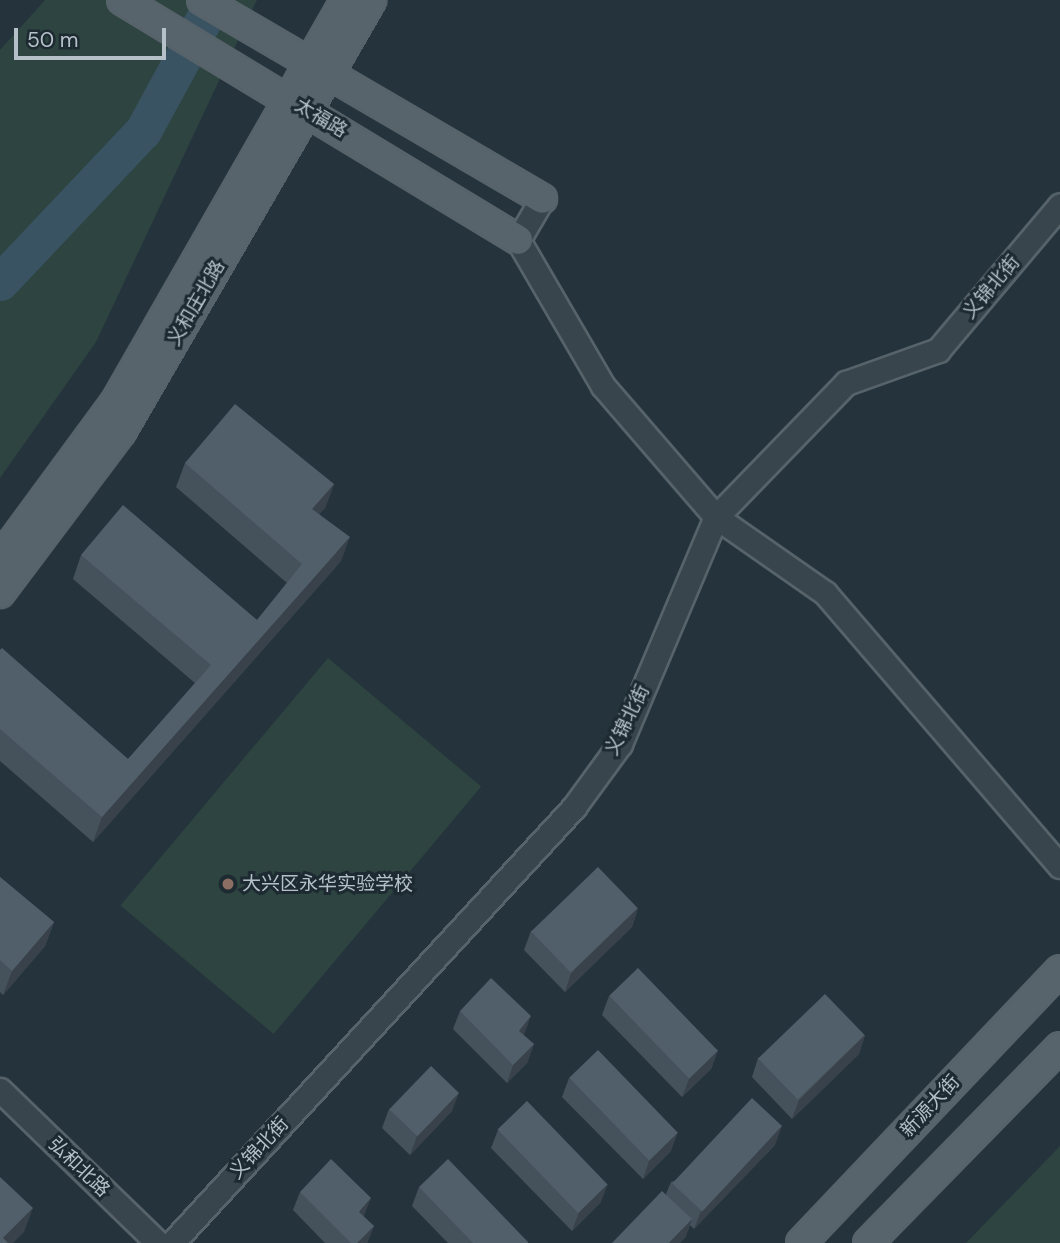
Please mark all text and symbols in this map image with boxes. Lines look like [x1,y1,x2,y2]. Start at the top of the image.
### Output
scale bar [18,14,170,58]
text: 50 m [27,26,78,54]
street label: 太福路 [291,94,351,142]
street label: 义锦北街 [958,251,1024,323]
street label: 义和庄北路 [162,256,230,350]
street label: 义锦北街 [600,681,654,759]
place label: 大兴区永华实验学校 [242,873,413,895]
marker: 大兴区永华实验学校 [220,876,236,892]
street label: 新源大街 [896,1070,964,1142]
street label: 义锦北街 [225,1112,293,1184]
street label: 弘和北路 [44,1132,114,1202]

